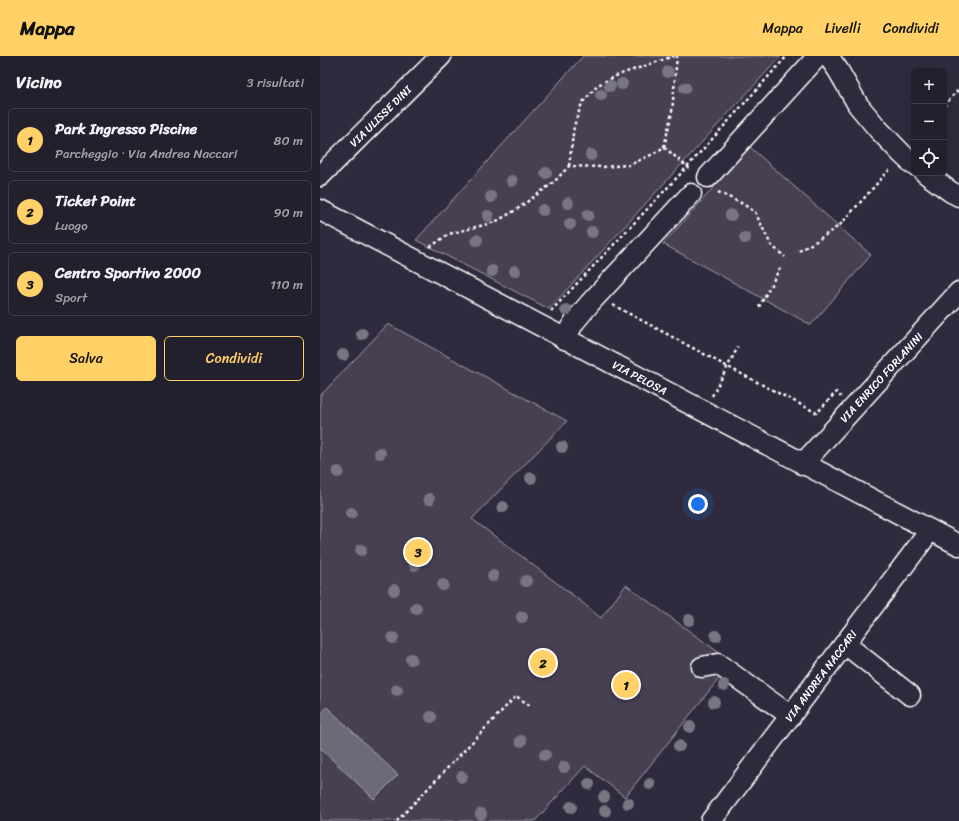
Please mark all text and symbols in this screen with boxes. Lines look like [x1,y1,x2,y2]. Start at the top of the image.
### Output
text: Mappa [20,12,75,45]
text: Mappa [763,16,803,41]
text: Livelli [825,16,861,41]
text: Condividi [883,16,939,41]
text: Vicino [16,67,62,97]
map controls [911,68,947,176]
button: + [911,68,947,104]
text: 3 risultati [246,71,304,94]
street label: VIA ULISSE DINI [345,81,417,152]
button: − [911,104,947,140]
text: Park Ingresso Piscine [55,116,197,142]
text: 1 [27,129,33,152]
text: 80 m [274,129,303,152]
button: locate [911,140,947,176]
text: Parcheggio · Via Andrea Naccari [55,142,237,165]
text: Ticket Point [55,188,136,214]
text: 2 [26,201,34,224]
text: 90 m [273,201,303,224]
text: Luogo [55,214,88,237]
text: Centro Sportivo 2000 [55,260,201,286]
text: 3 [26,273,34,296]
text: 110 m [270,273,303,296]
text: Sport [55,286,87,309]
street label: VIA ENRICO FORLANINI [835,328,928,427]
button: Salva [16,336,156,381]
button: Condividi [164,336,304,381]
street label: VIA PELOSA [609,356,670,400]
your location [688,494,708,514]
pin: 3 [405,537,431,567]
street label: VIA ANDREA NACCARI [780,626,862,726]
pin: 2 [530,648,556,678]
pin: 1 [613,670,639,700]

